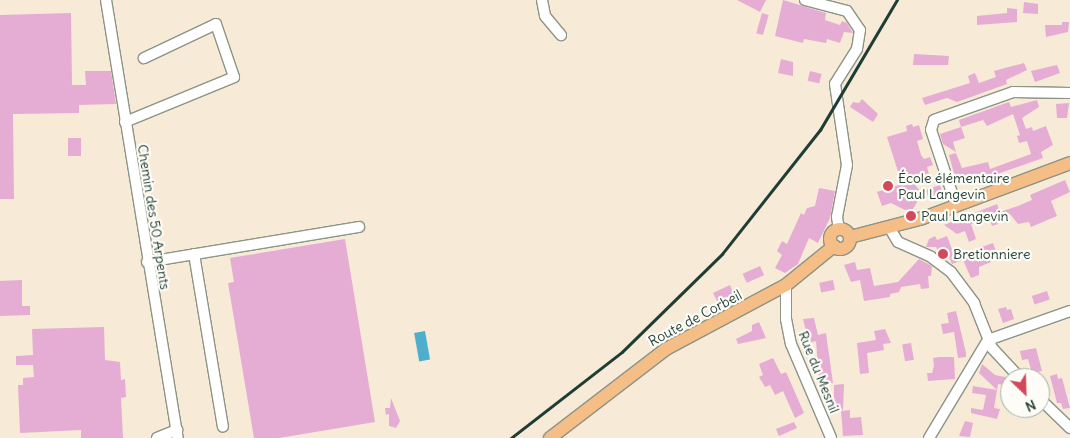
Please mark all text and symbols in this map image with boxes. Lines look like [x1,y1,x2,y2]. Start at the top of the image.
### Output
street label: Chemin des 50 Arpents [134,143,174,291]
place label: École élémentaire Paul Langevin [898,170,1010,202]
marker: École élémentaire Paul Langevin [882,180,894,192]
place label: Paul Langevin [921,208,1009,224]
marker: Paul Langevin [905,210,917,222]
place label: Bretionniere [953,246,1030,262]
marker: Bretionniere [937,248,949,260]
street label: Route de Corbeil [645,286,745,350]
street label: Rue du Mesnil [795,328,843,416]
north arrow [1000,368,1050,418]
text: N [1023,396,1039,416]

